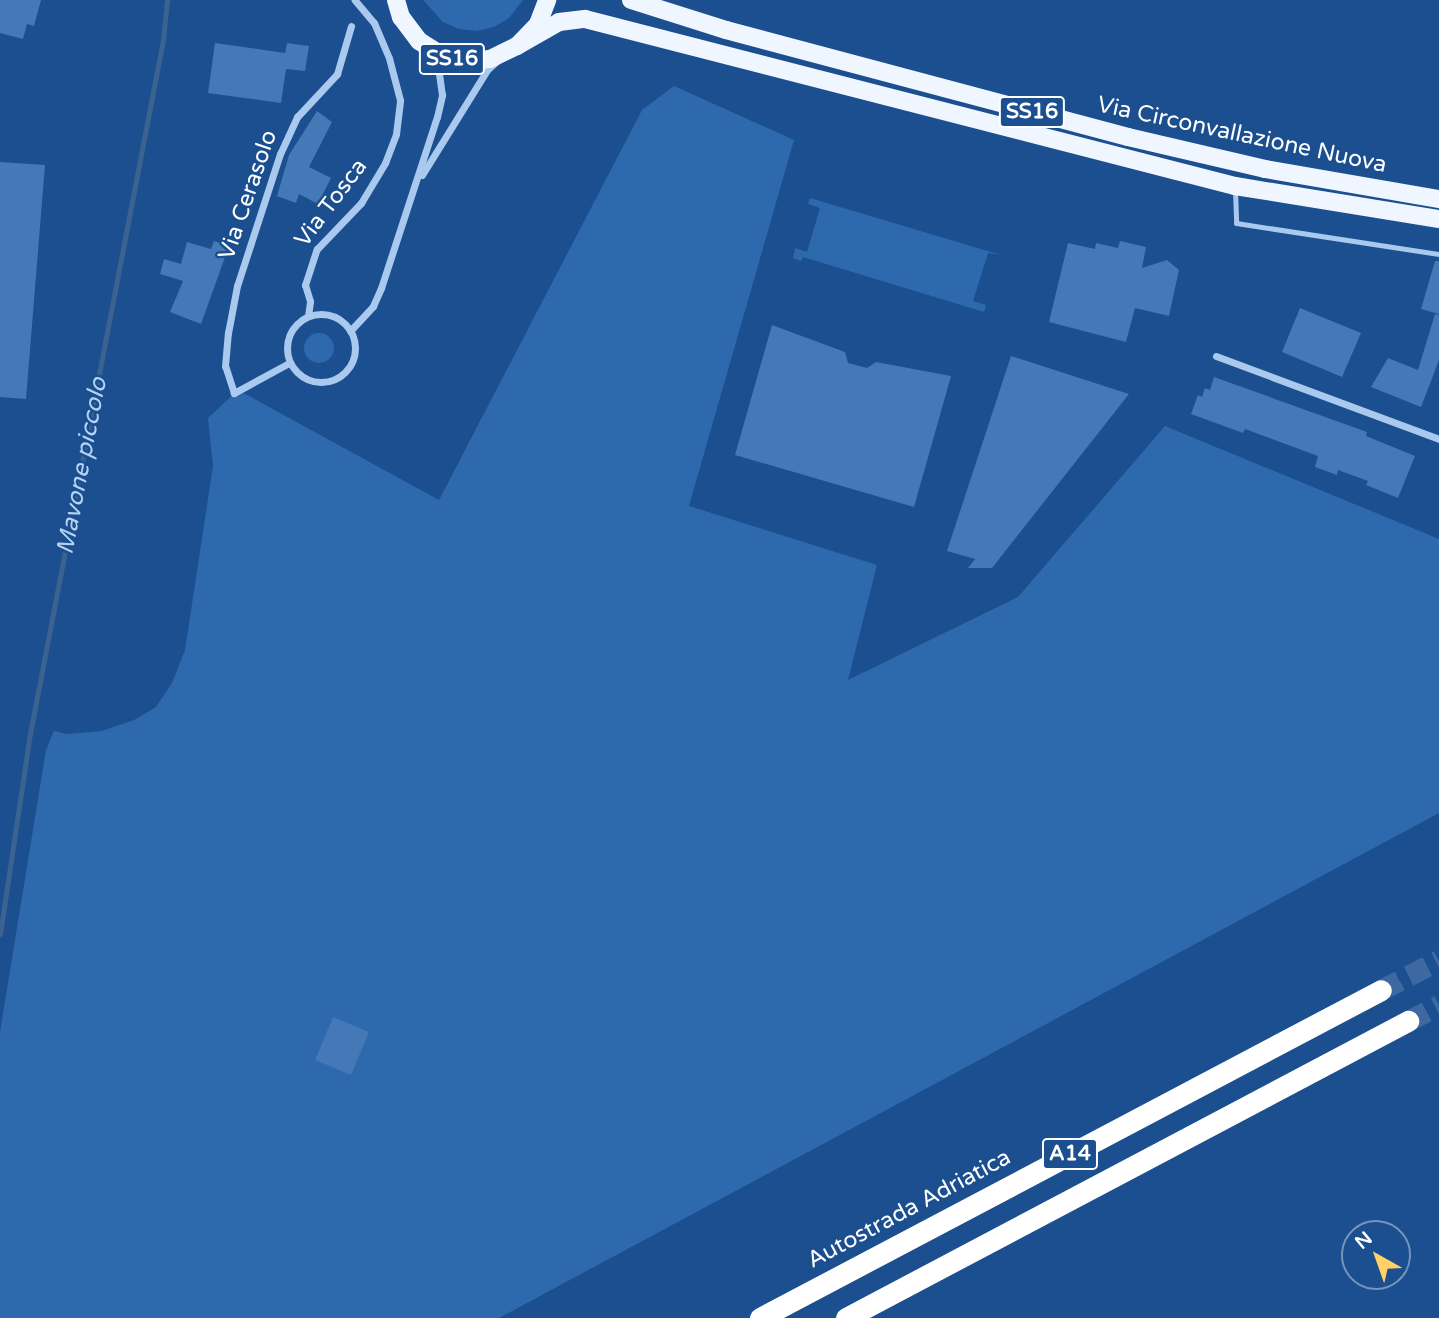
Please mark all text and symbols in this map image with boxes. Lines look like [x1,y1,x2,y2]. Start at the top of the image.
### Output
road number: SS16 [419,42,485,76]
street label: Via Circonvallazione Nuova [1095,91,1389,179]
road number: SS16 [999,94,1065,130]
street label: Via Cerasolo [213,126,283,264]
street label: Via Tosca [289,154,373,252]
water label: Mavone piccolo [51,375,113,557]
road number: A14 [1040,1136,1100,1172]
street label: Autostrada Adriatica [802,1144,1016,1274]
north arrow [1341,1220,1411,1290]
text: N [1351,1227,1377,1254]

